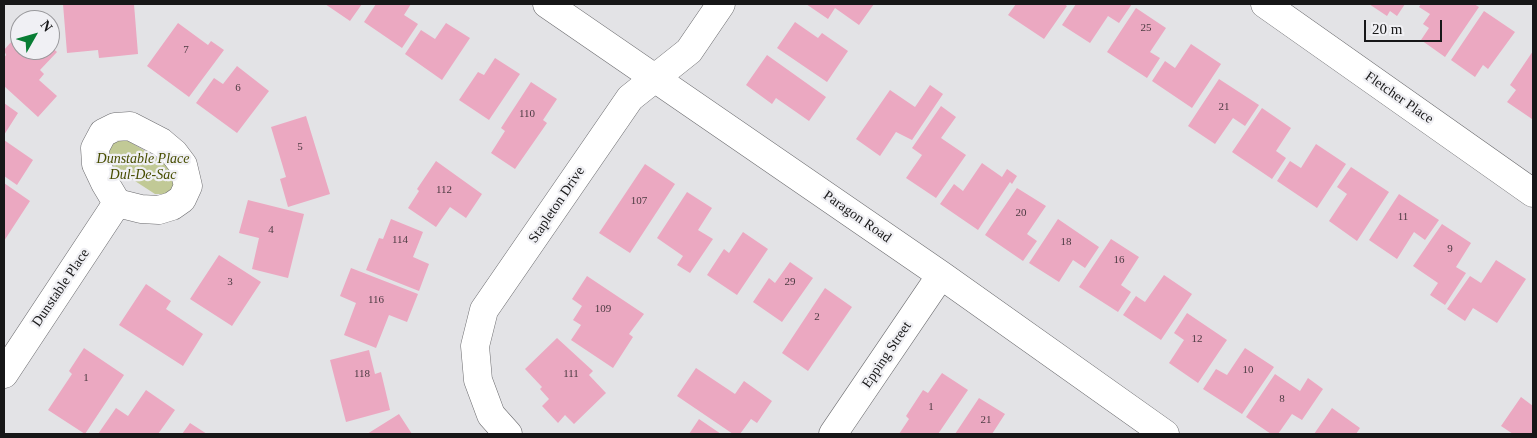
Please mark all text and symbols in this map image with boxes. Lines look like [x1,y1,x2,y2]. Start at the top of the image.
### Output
north arrow [10,10,60,60]
scale bar [1367,10,1444,42]
text: N [37,17,55,35]
house number: 25 [1140,21,1152,35]
text: 20 m [1372,21,1402,37]
house number: 7 [183,43,189,57]
street label: Fletcher Place [1362,68,1436,128]
house number: 6 [235,81,241,95]
house number: 21 [1218,100,1230,114]
house number: 110 [519,107,535,121]
house number: 5 [297,140,303,154]
park label: Dunstable Place Dul-De-Sac [97,151,189,184]
street label: Stapleton Drive [525,164,589,246]
house number: 112 [436,183,452,197]
street label: Paragon Road [820,187,894,247]
house number: 107 [631,194,647,208]
house number: 20 [1016,206,1026,220]
house number: 11 [1398,210,1408,224]
house number: 4 [268,223,274,237]
house number: 114 [392,233,408,247]
house number: 18 [1060,235,1072,249]
house number: 9 [1447,242,1453,256]
street label: Dunstable Place [29,246,93,330]
house number: 16 [1114,253,1124,267]
house number: 3 [227,275,233,289]
house number: 29 [784,275,796,289]
house number: 116 [368,293,384,307]
house number: 109 [595,302,611,316]
house number: 2 [814,310,820,324]
street label: Epping Street [859,319,915,391]
house number: 12 [1192,332,1202,346]
house number: 10 [1242,363,1254,377]
house number: 118 [354,367,370,381]
house number: 111 [563,367,579,381]
house number: 1 [83,371,89,385]
house number: 8 [1279,392,1285,406]
house number: 1 [928,400,934,414]
house number: 21 [980,413,991,427]

